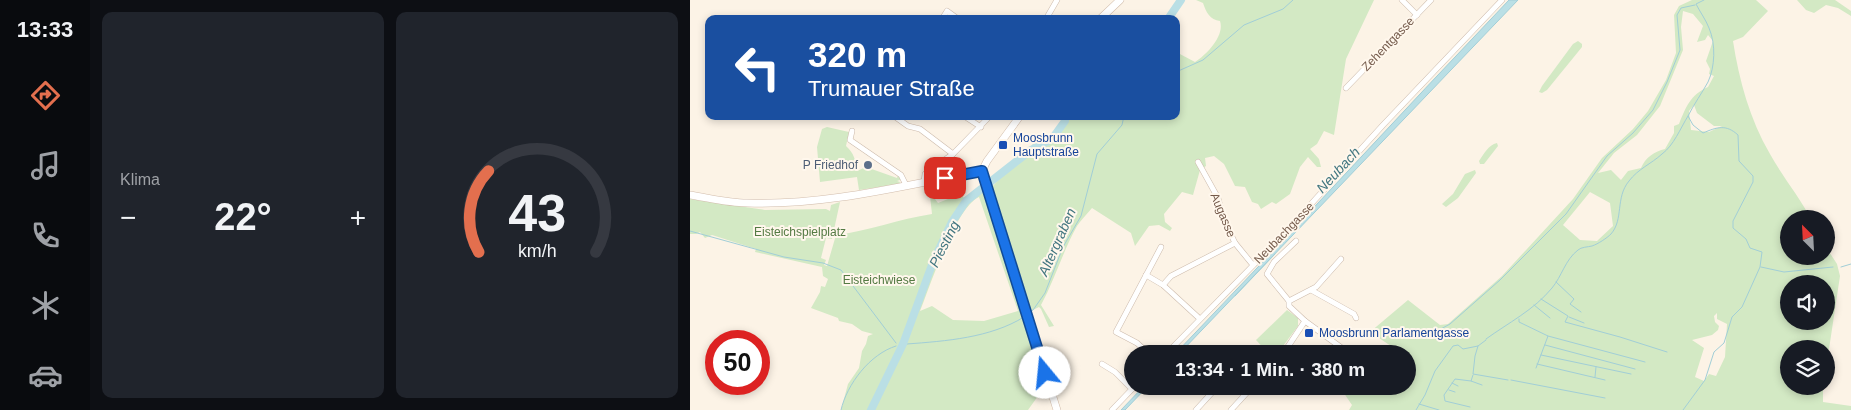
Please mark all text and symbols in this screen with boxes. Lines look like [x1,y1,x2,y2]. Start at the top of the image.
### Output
street label: Zehentgasse [1359,14,1417,74]
text: 13:33 [17,17,73,42]
icon: left [725,35,790,100]
text: 320 m [808,35,907,74]
text: Trumauer Straße [808,76,975,101]
icon: directions [28,78,63,113]
place label: Moosbrunn Hauptstraße [1013,131,1079,159]
marker: Moosbrunn Hauptstraße [997,139,1009,151]
water label: Neubach [1313,144,1363,196]
icon: music [28,148,63,183]
pin [924,157,966,199]
place label: P Friedhof [803,158,859,172]
marker: P Friedhof [862,159,874,171]
icon: arrive [931,164,959,192]
text: Klima [120,171,160,188]
text: 43 [508,184,566,242]
street label: Augasse [1207,191,1239,240]
text: 22° [214,196,272,238]
street label: Neubachgasse [1251,199,1317,267]
text: − [120,202,136,233]
text: + [350,202,366,233]
water label: Altergraben [1035,205,1079,279]
north arrow [1780,210,1835,265]
map controls [1780,210,1835,395]
icon: phone [28,218,63,253]
water label: Piesting [926,218,963,270]
park label: Eisteichspielplatz [754,225,846,239]
text: km/h [518,241,556,261]
park label: Eisteichwiese [843,273,916,287]
button: sound [1780,275,1835,330]
icon: climate [28,288,63,323]
place label: Moosbrunn Parlamentgasse [1319,326,1469,340]
marker: Moosbrunn Parlamentgasse [1303,327,1315,339]
speed limit sign: 50 [705,330,770,395]
button: layers [1780,340,1835,395]
position arrow [1018,346,1070,398]
icon: car [28,358,63,393]
text: 13:34 · 1 Min. · 380 m [1175,359,1365,380]

